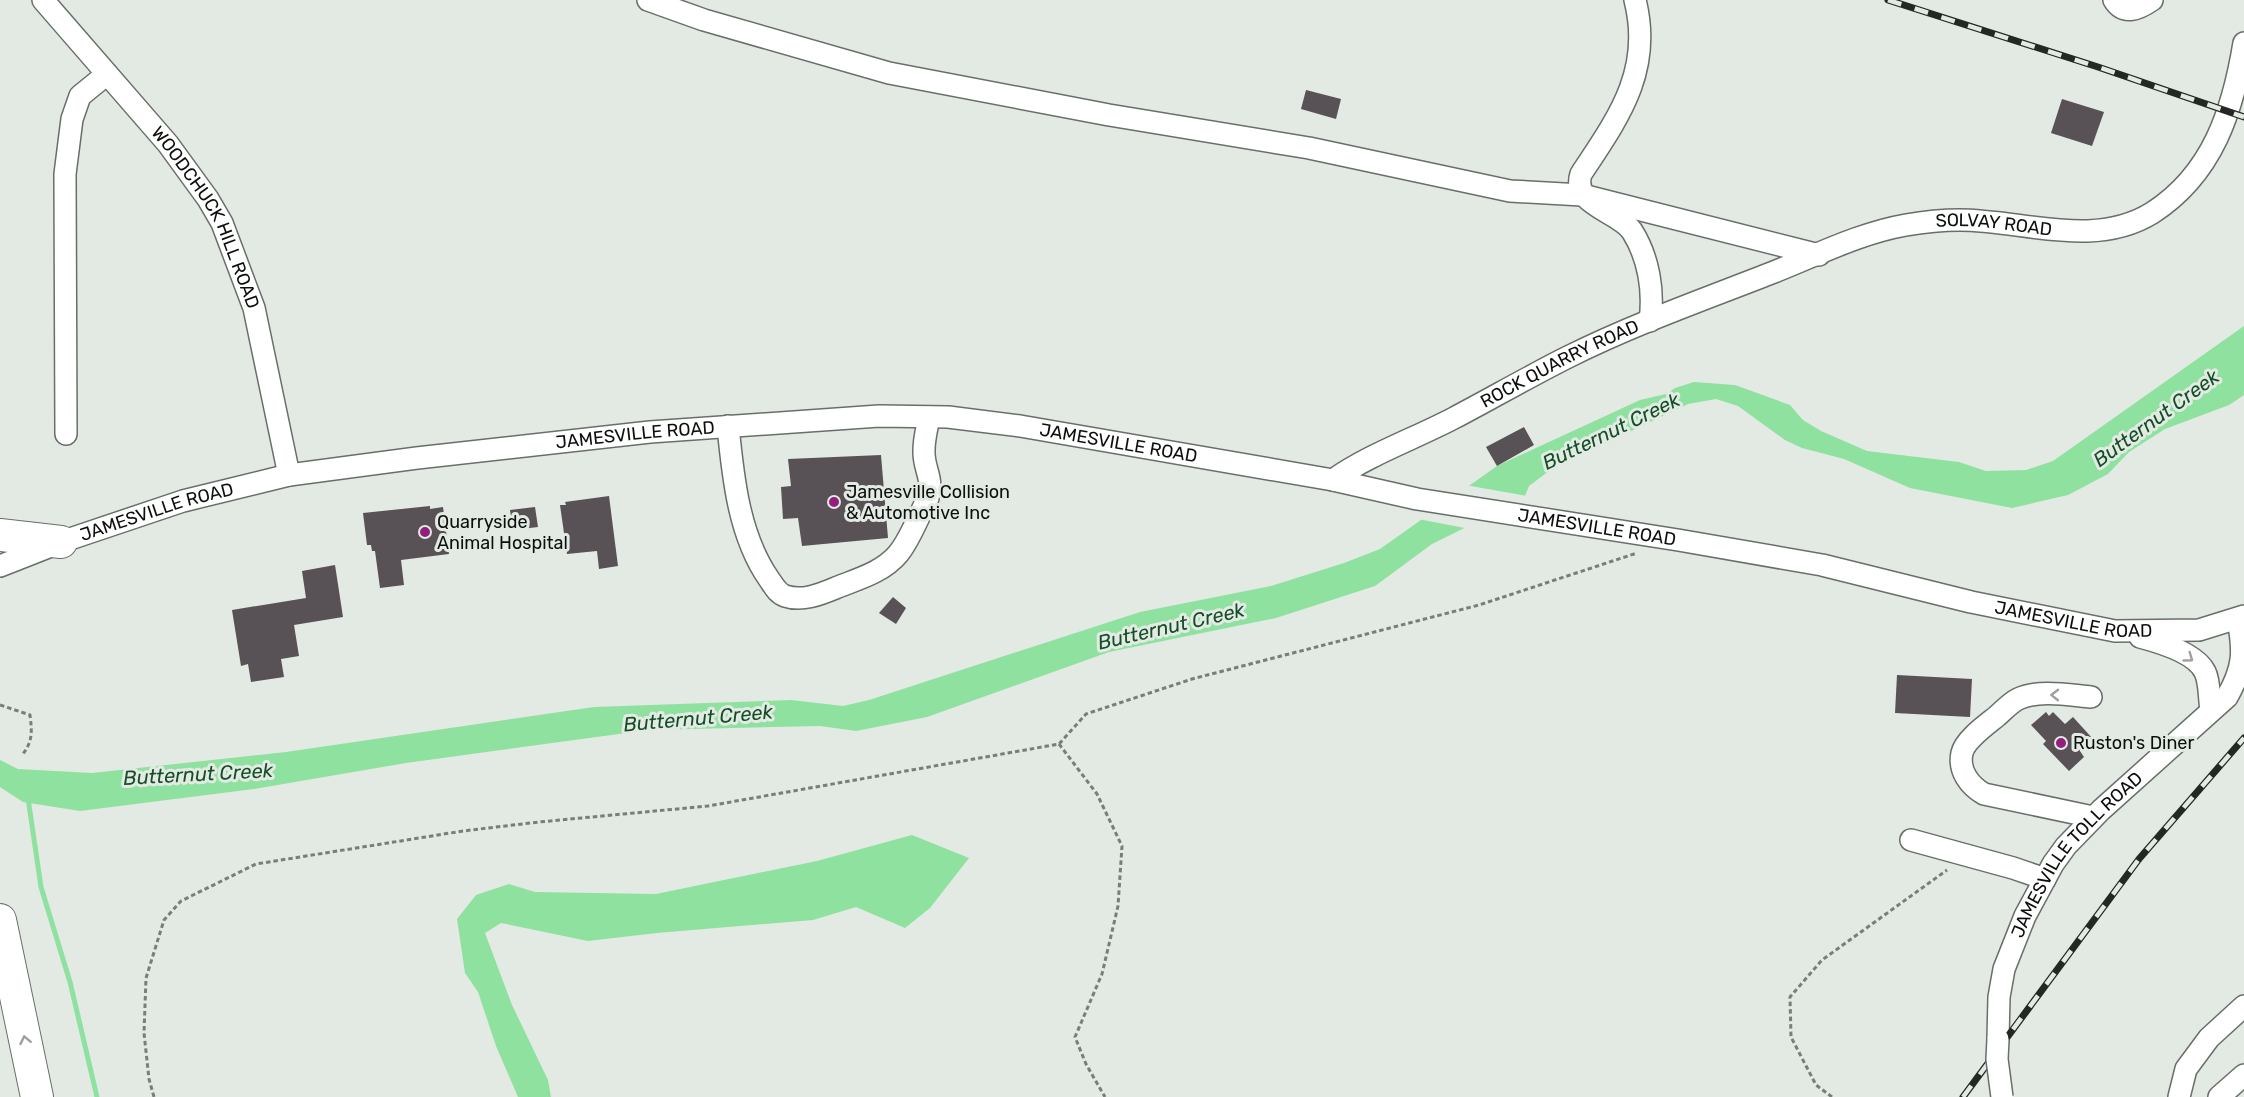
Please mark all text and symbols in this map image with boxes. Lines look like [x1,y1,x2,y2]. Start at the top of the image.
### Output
street label: WOODCHUCK HILL ROAD [147,122,264,312]
street label: SOLVAY ROAD [1935,209,2053,240]
street label: ROCK QUARRY ROAD [1477,315,1642,413]
water label: Butternut Creek [2088,364,2224,472]
water label: Butternut Creek [1538,387,1684,475]
street label: JAMESVILLE ROAD [554,417,716,453]
street label: JAMESVILLE ROAD [1038,419,1199,467]
street label: JAMESVILLE ROAD [77,478,236,546]
place label: Jamesville Collision & Automotive Inc [846,481,1010,524]
marker: Jamesville Collision & Automotive Inc [827,495,841,509]
street label: JAMESVILLE ROAD [1516,504,1678,551]
place label: Quarryside Animal Hospital [437,511,568,554]
marker: Quarryside Animal Hospital [418,525,432,539]
street label: JAMESVILLE ROAD [1993,596,2152,642]
water label: Butternut Creek [1095,597,1247,655]
one-way arrow [2182,651,2193,662]
one-way arrow [2050,689,2059,701]
water label: Butternut Creek [622,699,774,736]
place label: Ruston's Diner [2073,732,2194,754]
marker: Ruston's Diner [2054,736,2068,750]
water label: Butternut Creek [123,758,274,790]
street label: JAMESVILLE TOLL ROAD [2007,767,2147,941]
one-way arrow [19,1035,32,1045]

